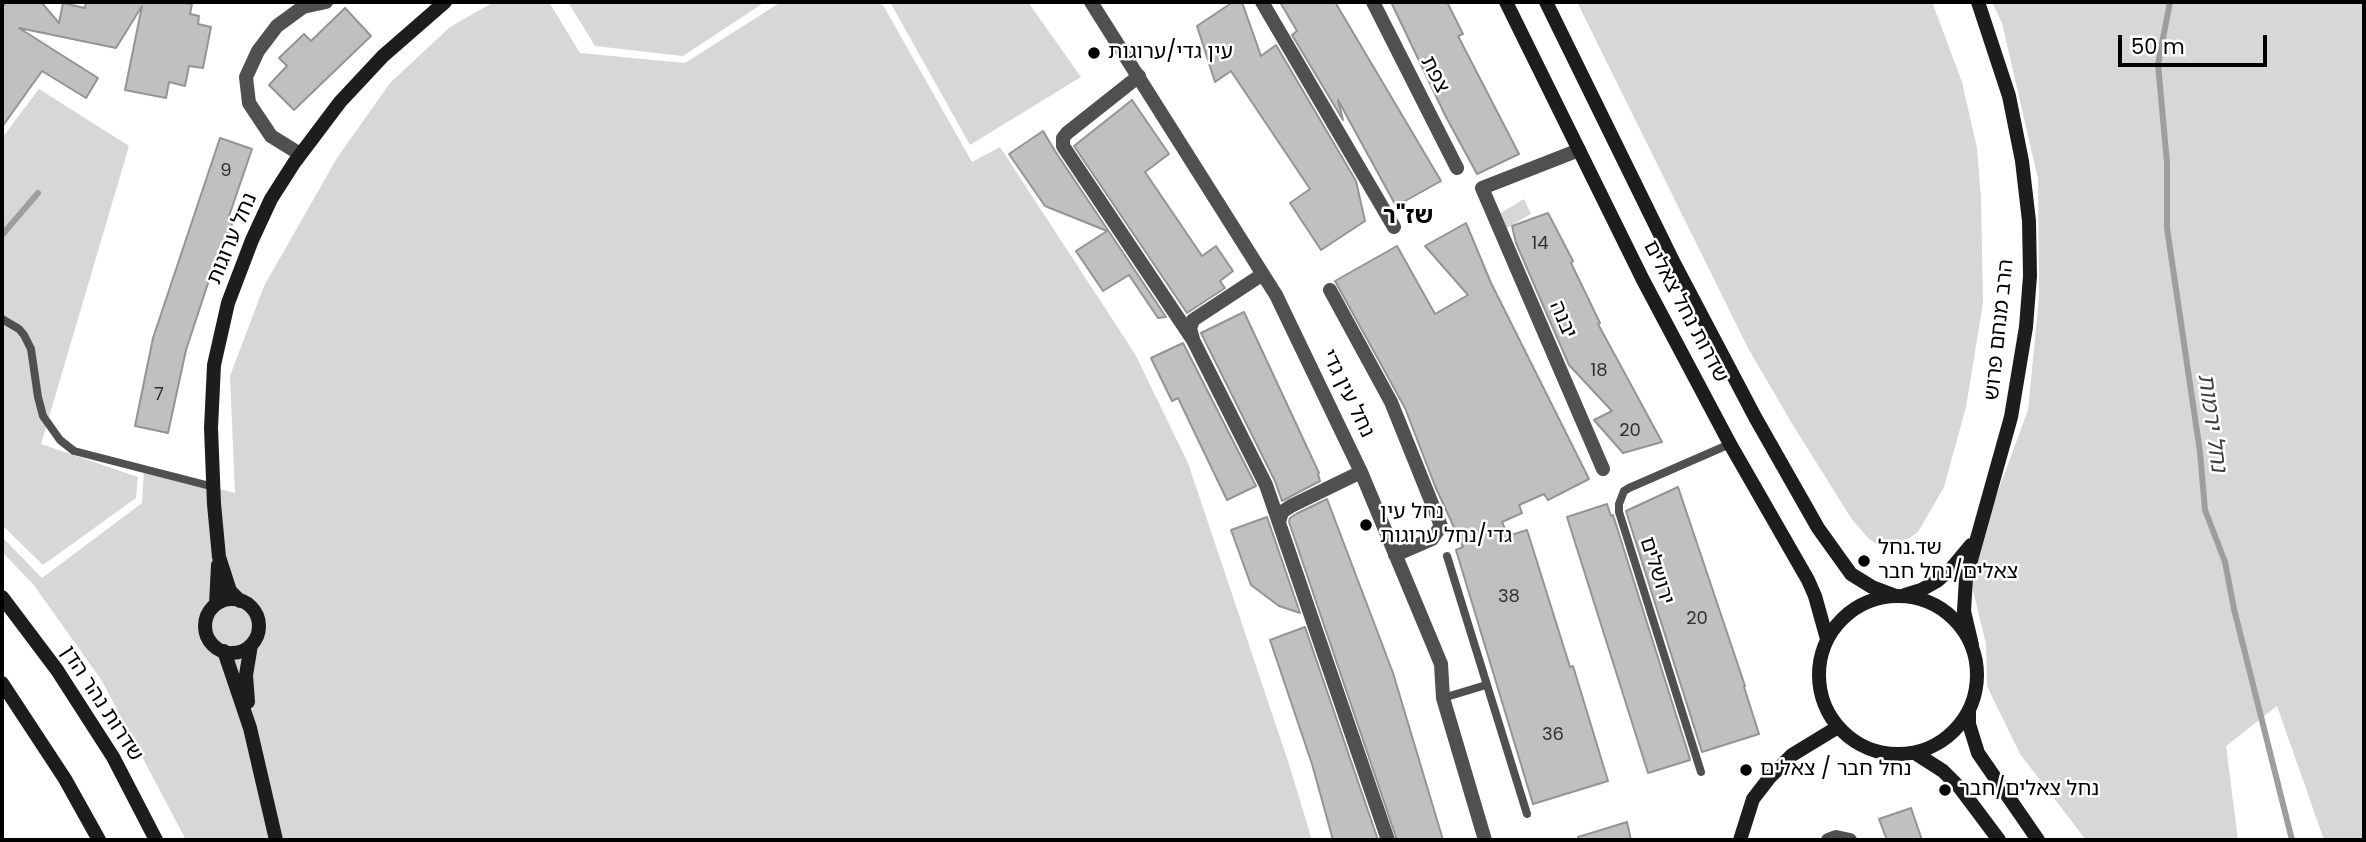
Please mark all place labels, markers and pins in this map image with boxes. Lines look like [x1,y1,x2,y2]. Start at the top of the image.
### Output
place label: עין גדי/ערוגות [1108,40,1233,66]
marker: עין גדי/ערוגות [1086,45,1102,61]
place label: נחל עין גדי/נחל ערוגות [1380,500,1512,550]
marker: נחל עין גדי/נחל ערוגות [1358,517,1374,533]
place label: שד.נחל צאלים/נחל חבר [1878,536,2018,586]
marker: שד.נחל צאלים/נחל חבר [1856,553,1872,569]
place label: נחל חבר / צאלים [1760,757,1911,783]
marker: נחל חבר / צאלים [1738,762,1754,778]
place label: נחל צאלים/חבר [1959,777,2099,803]
marker: נחל צאלים/חבר [1937,782,1953,798]

